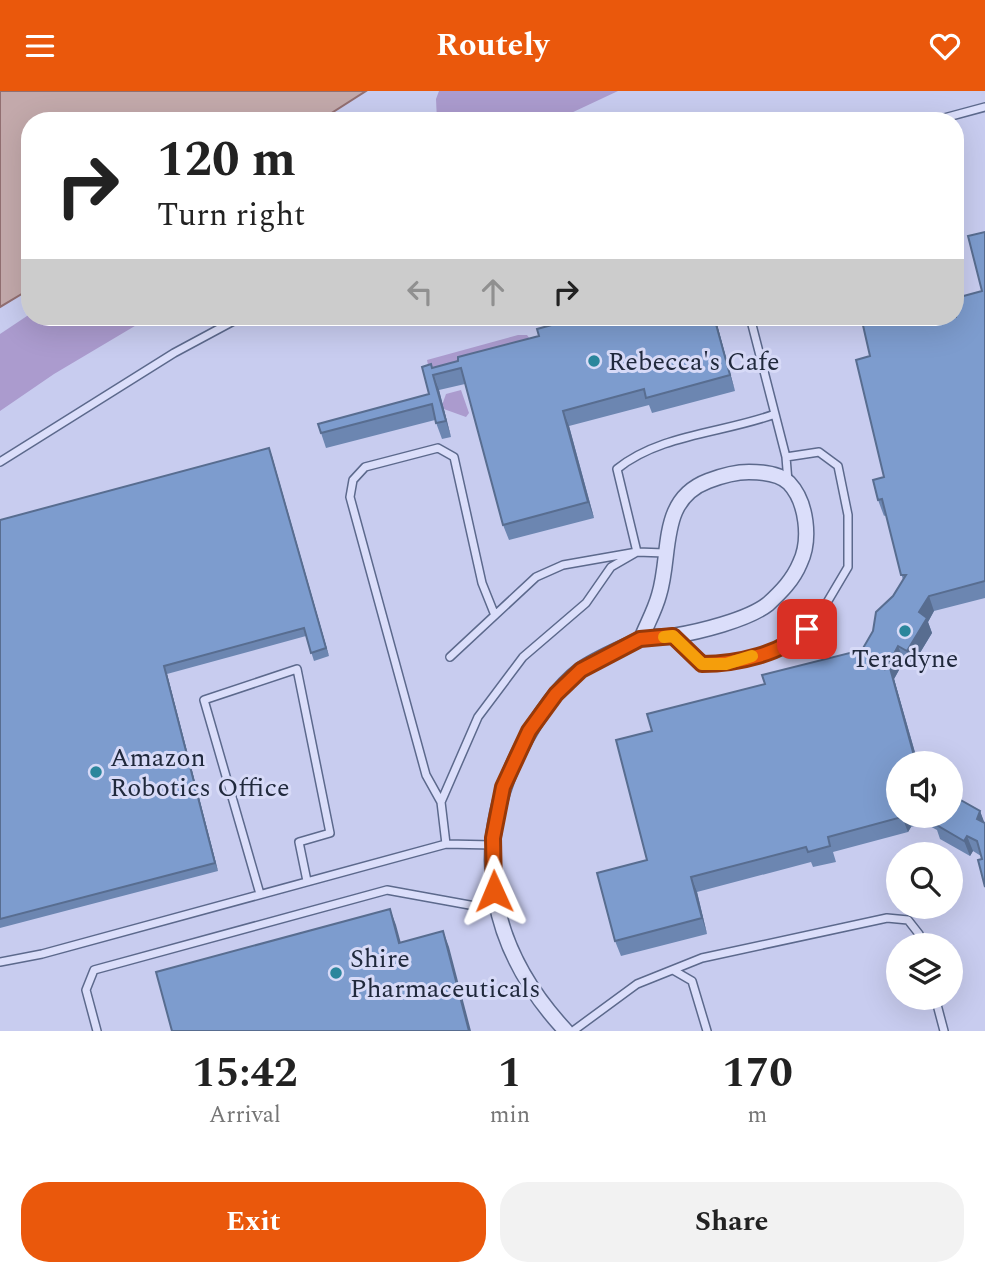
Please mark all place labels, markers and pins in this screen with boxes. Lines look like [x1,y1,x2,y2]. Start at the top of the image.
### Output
place label: Rebecca's Cafe [608,342,780,382]
marker: Rebecca's Cafe [586,353,602,369]
pin [777,599,837,659]
marker: Teradyne [897,623,913,639]
place label: Teradyne [852,639,958,679]
place label: Amazon Robotics Office [110,738,290,808]
marker: Amazon Robotics Office [88,764,104,780]
place label: Shire Pharmaceuticals [350,939,540,1009]
marker: Shire Pharmaceuticals [328,965,344,981]

